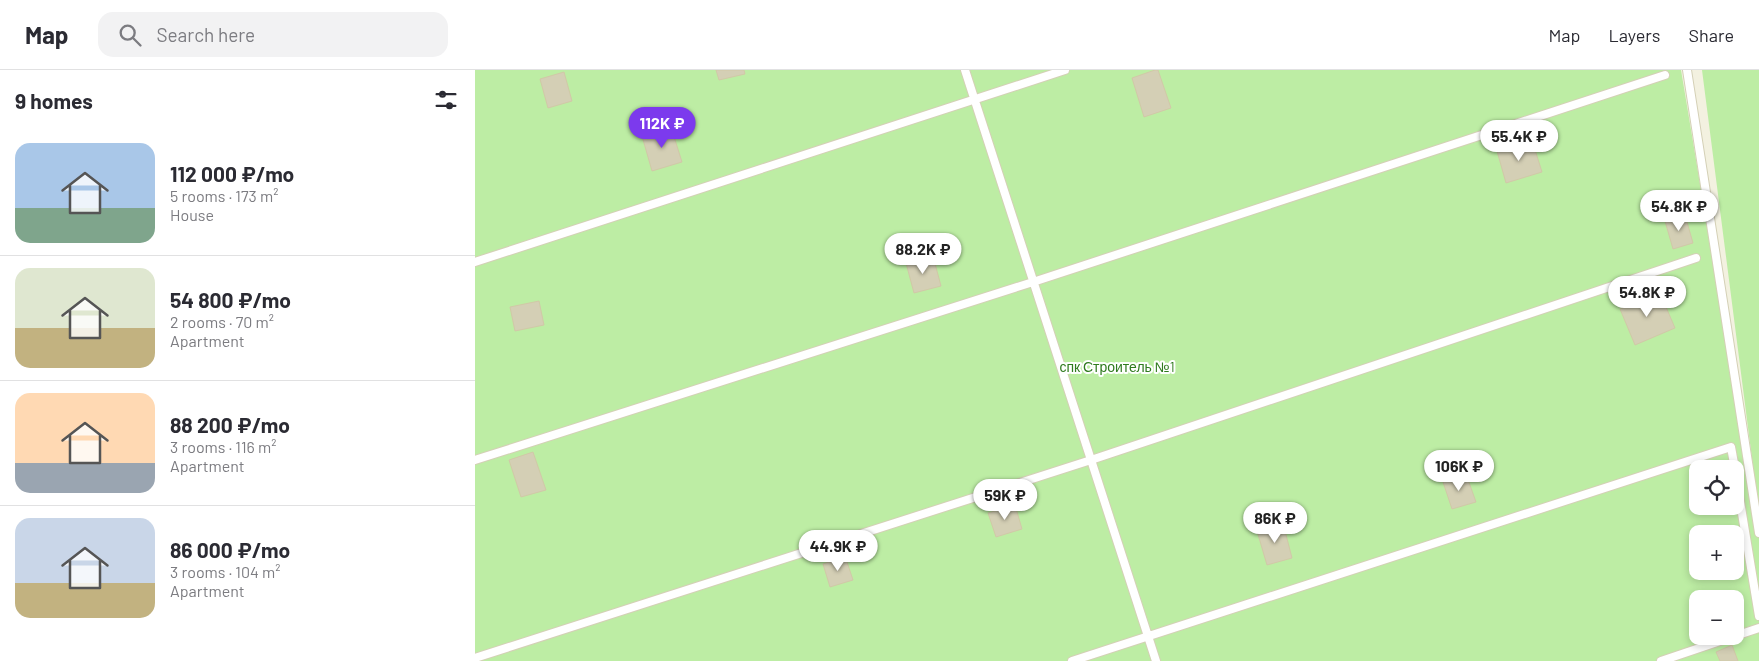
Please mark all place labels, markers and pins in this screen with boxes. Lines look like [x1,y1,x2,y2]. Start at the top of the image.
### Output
pin: 112K ₽ [621,106,703,149]
pin: 55.4K ₽ [1473,119,1565,162]
pin: 54.8K ₽ [1633,190,1725,232]
pin: 88.2K ₽ [877,232,969,275]
pin: 54.8K ₽ [1601,276,1693,318]
pin: 106K ₽ [1418,450,1500,492]
pin: 59K ₽ [970,478,1040,521]
pin: 86K ₽ [1240,502,1310,544]
pin: 44.9K ₽ [792,530,884,572]

